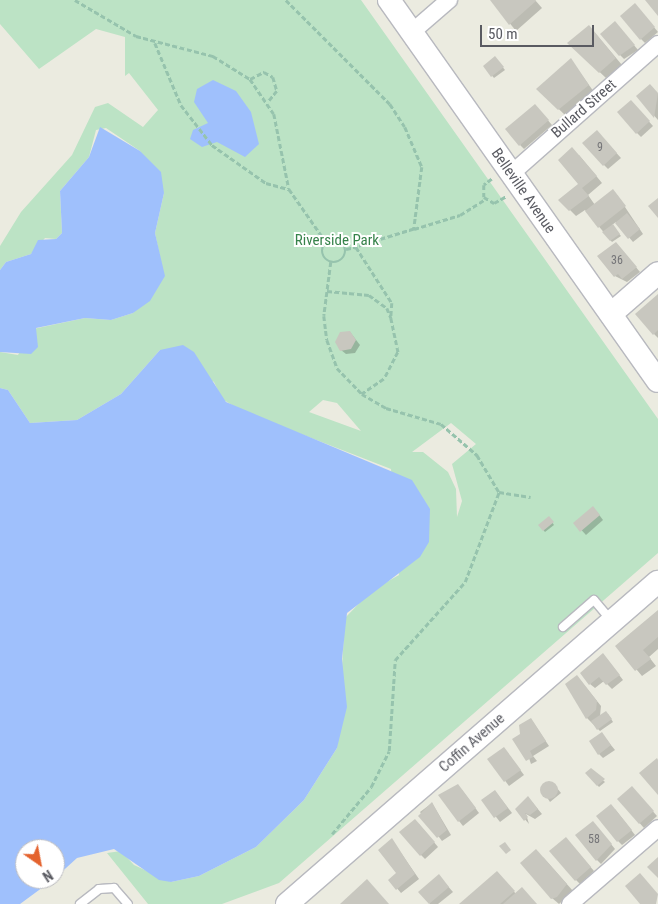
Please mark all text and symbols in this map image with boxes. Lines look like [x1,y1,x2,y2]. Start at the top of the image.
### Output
scale bar [483,15,597,47]
text: 50 m [488,25,518,43]
street label: Bullard Street [548,76,620,142]
house number: 9 [597,141,603,155]
street label: Belleville Avenue [487,145,559,237]
park label: Riverside Park [295,232,379,250]
house number: 36 [611,254,623,268]
street label: Coffin Avenue [435,710,509,776]
house number: 58 [588,833,600,847]
north arrow [15,839,65,889]
text: N [40,867,56,885]

